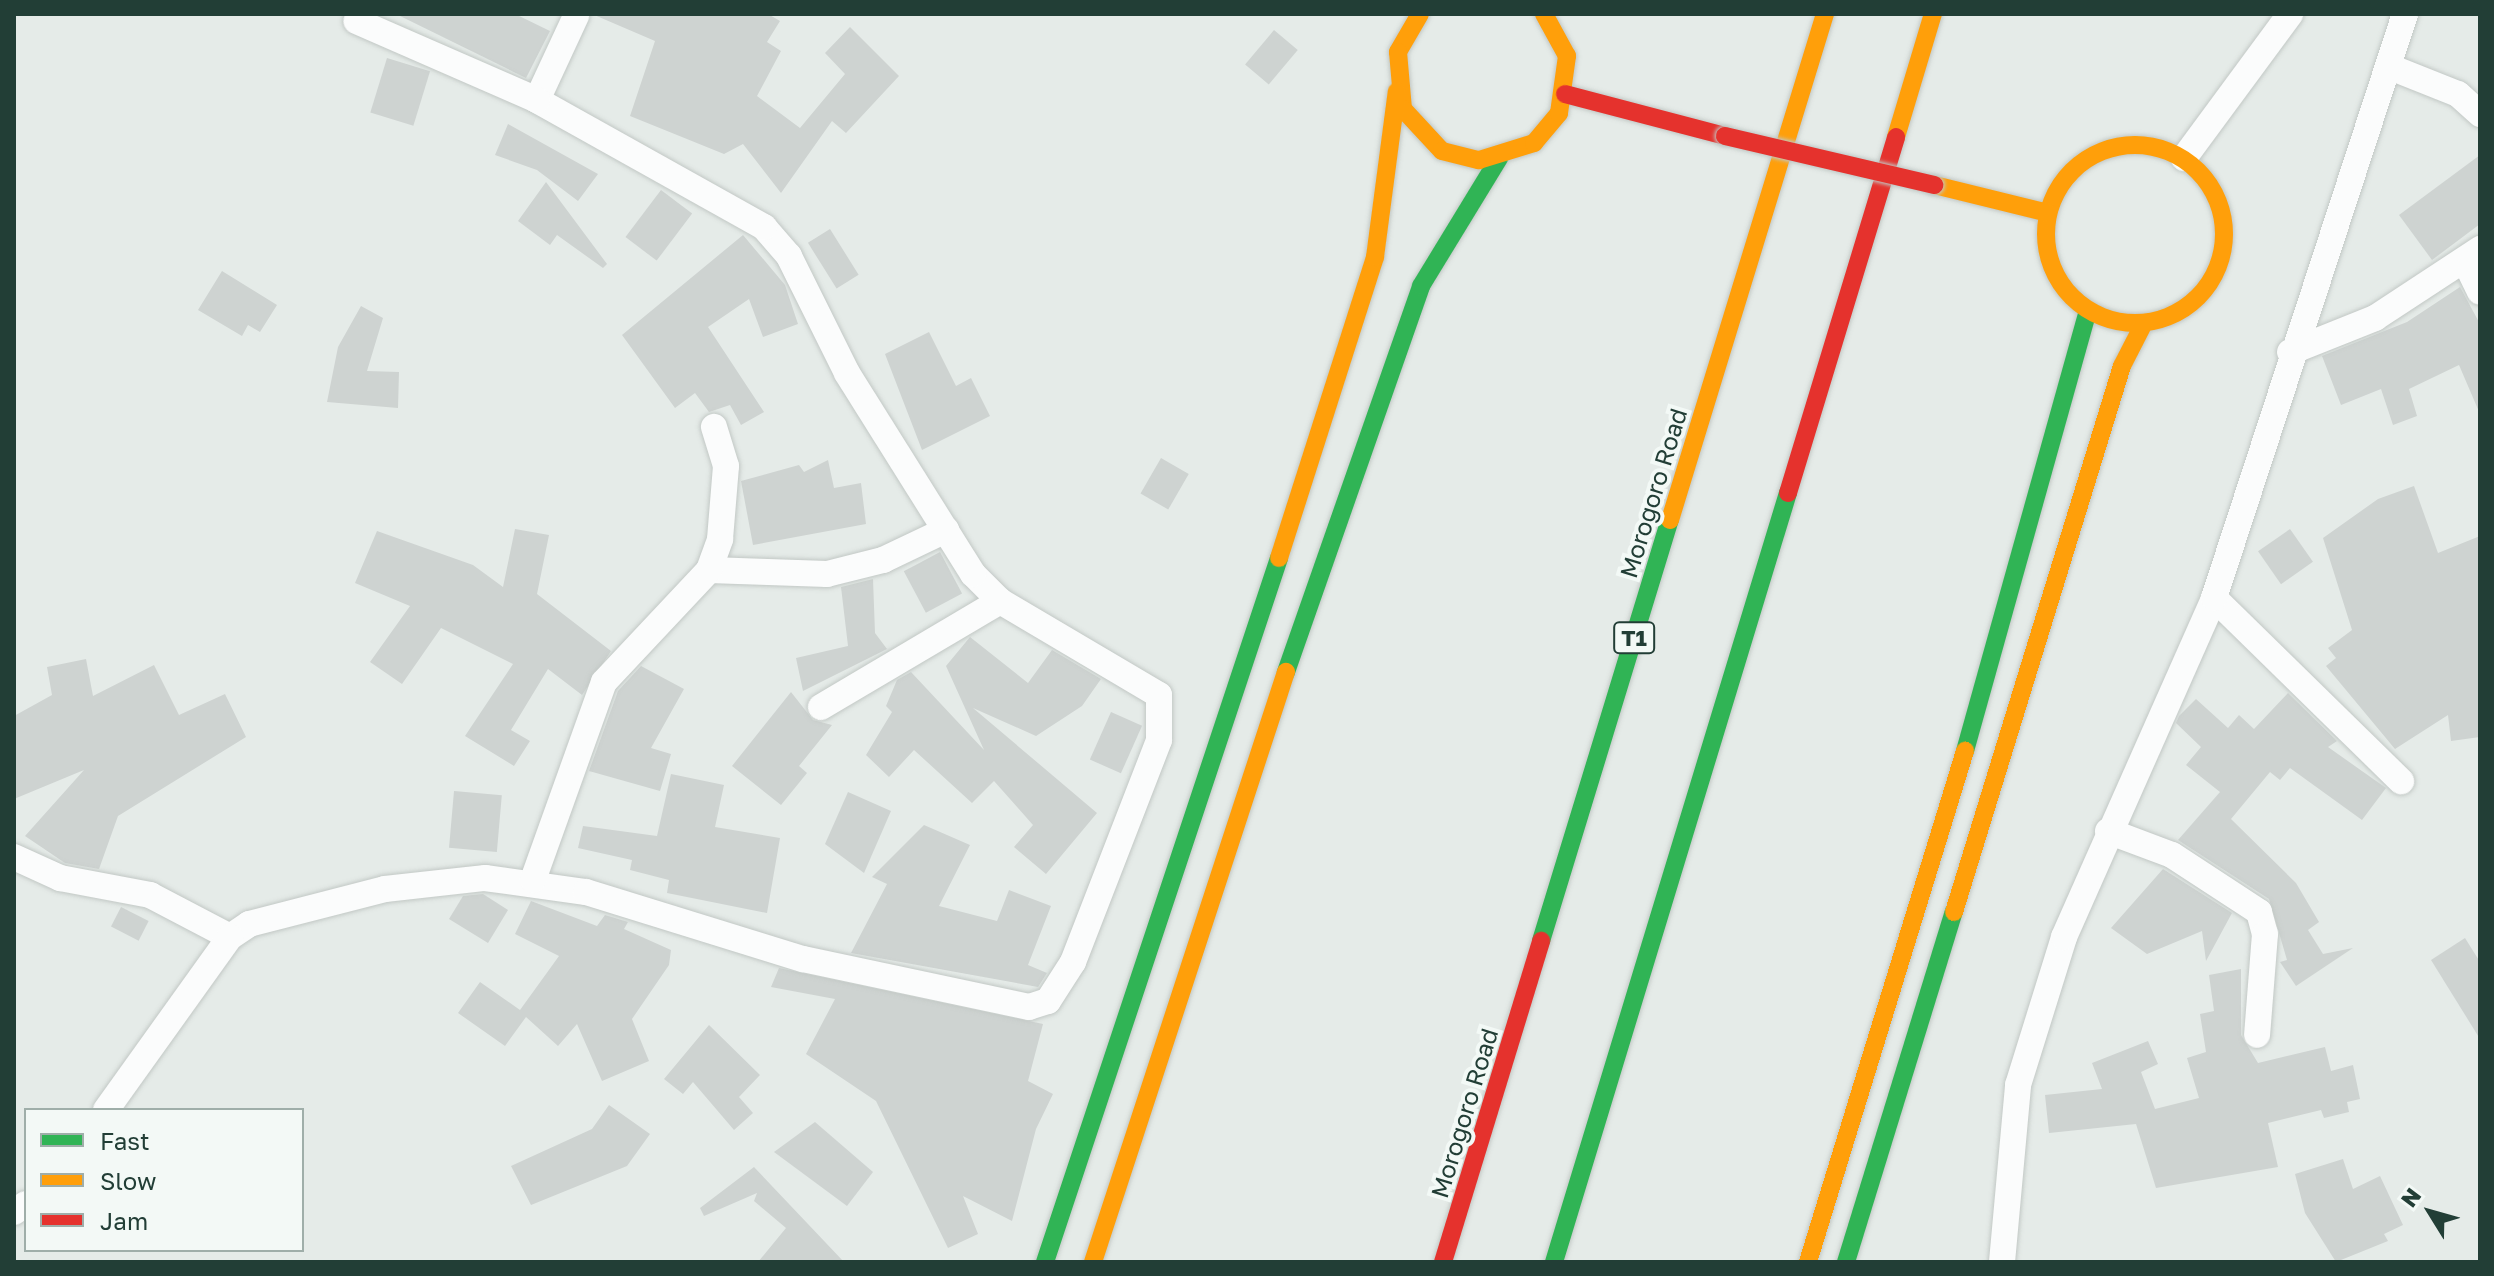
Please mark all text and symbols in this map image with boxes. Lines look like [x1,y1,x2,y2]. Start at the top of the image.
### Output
street label: Morogoro Road [1613,405,1693,581]
road number: T1 [1612,620,1656,656]
street label: Morogoro Road [1424,1025,1504,1201]
legend [24,1108,304,1252]
text: Fast [100,1126,150,1155]
text: Slow [100,1166,156,1195]
north arrow [2390,1172,2470,1252]
text: N [2395,1182,2426,1212]
text: Jam [100,1206,148,1235]

